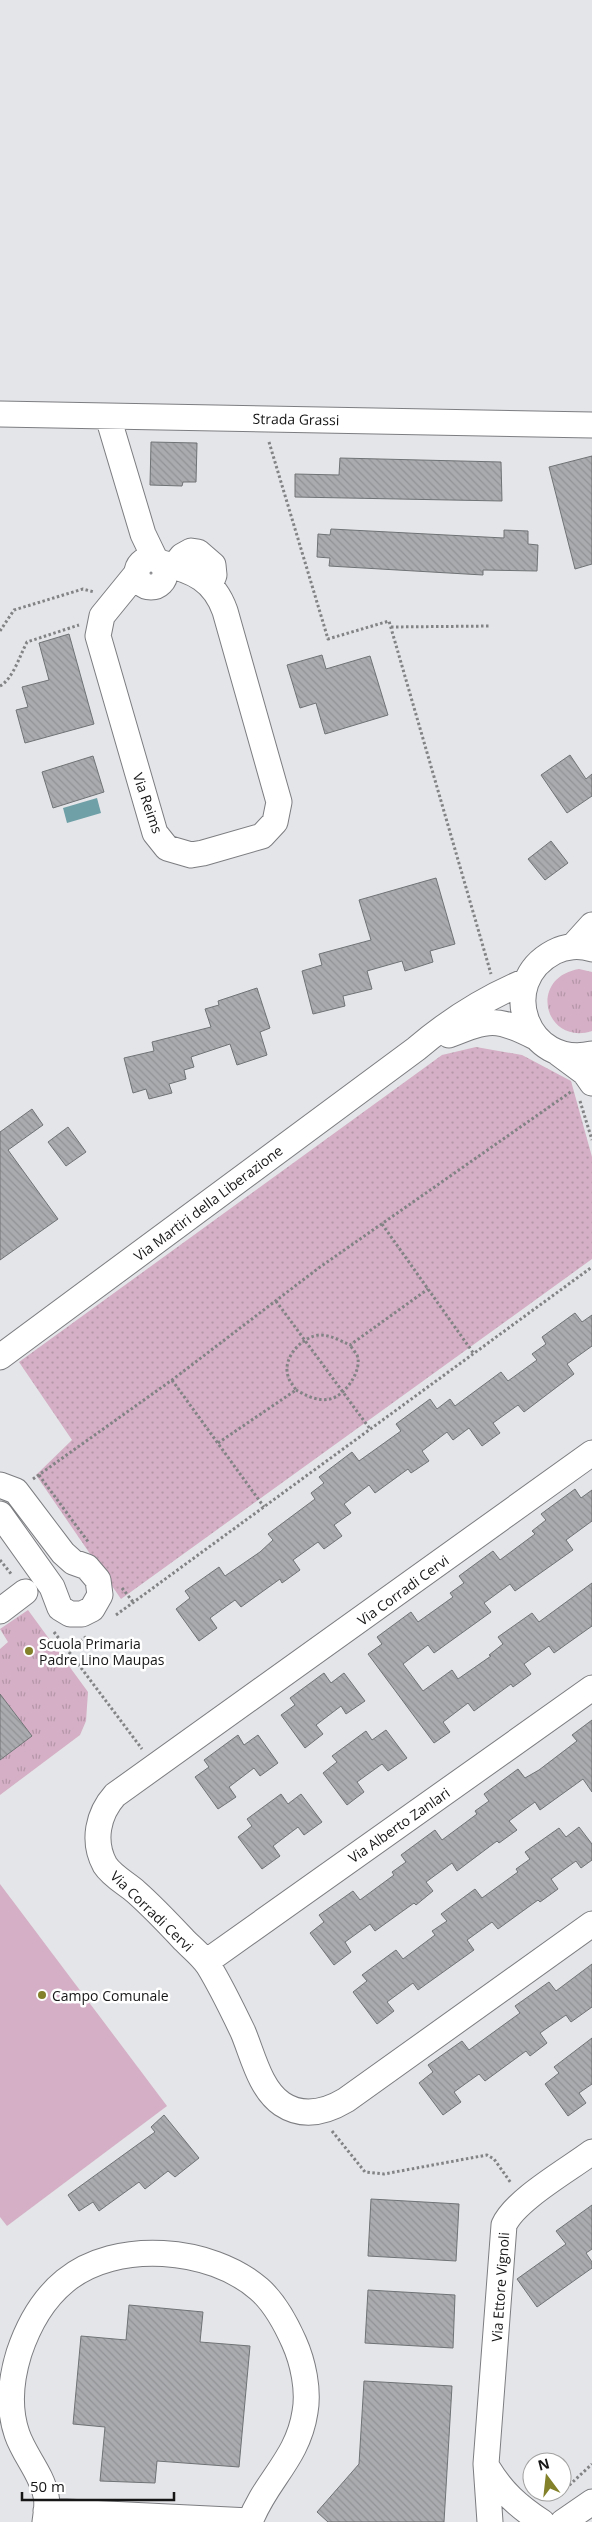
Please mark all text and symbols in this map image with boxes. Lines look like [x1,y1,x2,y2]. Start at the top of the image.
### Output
street label: Strada Grassi [252,409,340,429]
street label: Via Reims [129,770,167,836]
street label: Via Martiri della Liberazione [130,1141,286,1265]
street label: Via Corradi Cervi [354,1550,452,1630]
place label: Scuola Primaria Padre Lino Maupas [39,1634,165,1669]
marker: Scuola Primaria Padre Lino Maupas [23,1645,35,1657]
street label: Via Alberto Zanlari [344,1783,454,1867]
street label: Via Corradi Cervi [106,1867,198,1955]
place label: Campo Comunale [52,1986,169,2005]
marker: Campo Comunale [36,1989,48,2001]
street label: Via Ettore Vignoli [487,2231,513,2343]
north arrow [522,2452,572,2502]
text: N [536,2453,551,2475]
scale bar [22,2470,175,2502]
text: 50 m [30,2476,65,2496]

